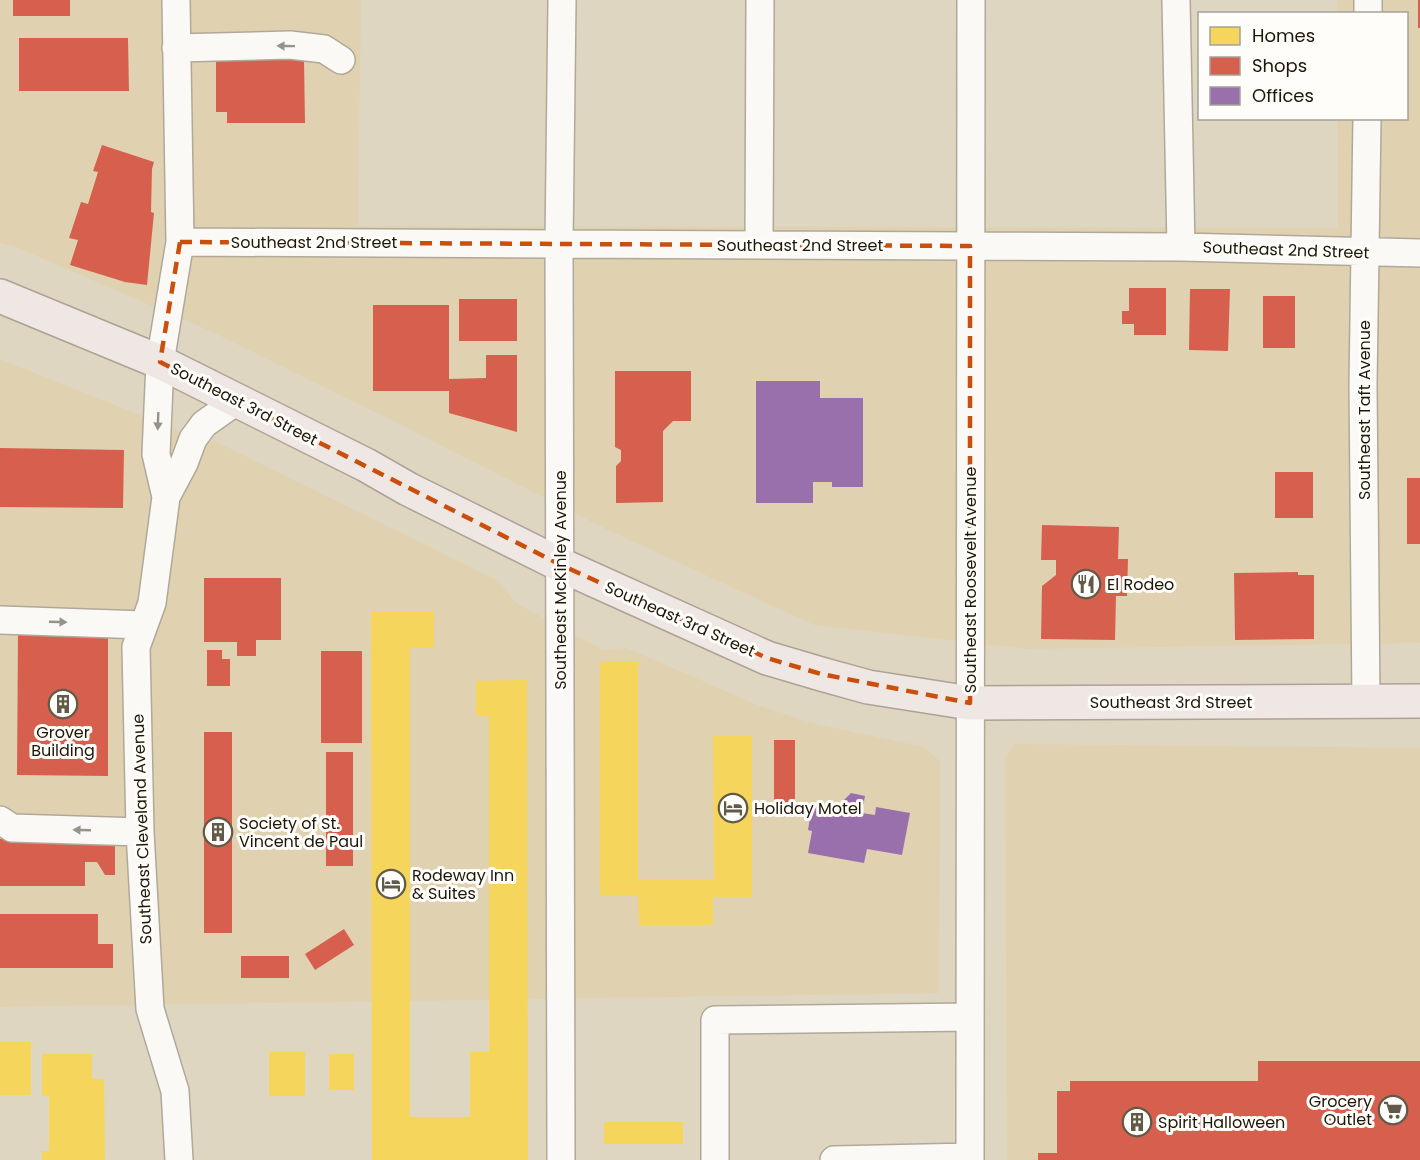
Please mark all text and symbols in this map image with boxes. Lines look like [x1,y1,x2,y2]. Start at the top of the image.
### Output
legend [1198,12,1408,120]
text: Homes [1252,23,1315,48]
one-way arrow [277,41,296,51]
text: Shops [1252,53,1307,78]
text: Offices [1252,83,1314,108]
street label: Southeast 2nd Street [231,231,397,254]
street label: Southeast 2nd Street [717,234,883,257]
street label: Southeast 2nd Street [1202,236,1370,264]
street label: Southeast Taft Avenue [1353,320,1376,500]
street label: Southeast 3rd Street [166,357,322,451]
one-way arrow [153,411,162,430]
street label: Southeast Roosevelt Avenue [959,467,982,693]
street label: Southeast McKinley Avenue [549,470,572,690]
restaurant icon: El Rodeo [1070,568,1102,600]
place label: El Rodeo [1107,573,1174,596]
street label: Southeast 3rd Street [601,575,759,663]
one-way arrow [49,617,68,627]
building icon: Grover Building [47,688,79,720]
street label: Southeast 3rd Street [1090,691,1252,714]
street label: Southeast Cleveland Avenue [126,713,158,945]
place label: Grover Building [31,721,95,762]
hotel icon: Holiday Motel [717,792,749,824]
place label: Holiday Motel [754,797,862,820]
place label: Society of St. Vincent de Paul [239,812,363,853]
building icon: Society of St. Vincent de Paul [202,816,234,848]
one-way arrow [72,826,91,835]
place label: Rodeway Inn & Suites [412,864,514,905]
hotel icon: Rodeway Inn & Suites [375,868,407,900]
place label: Grocery Outlet [1309,1090,1372,1131]
supermarket icon: Grocery Outlet [1377,1094,1409,1126]
building icon: Spirit Halloween [1121,1106,1153,1138]
place label: Spirit Halloween [1158,1111,1285,1134]

